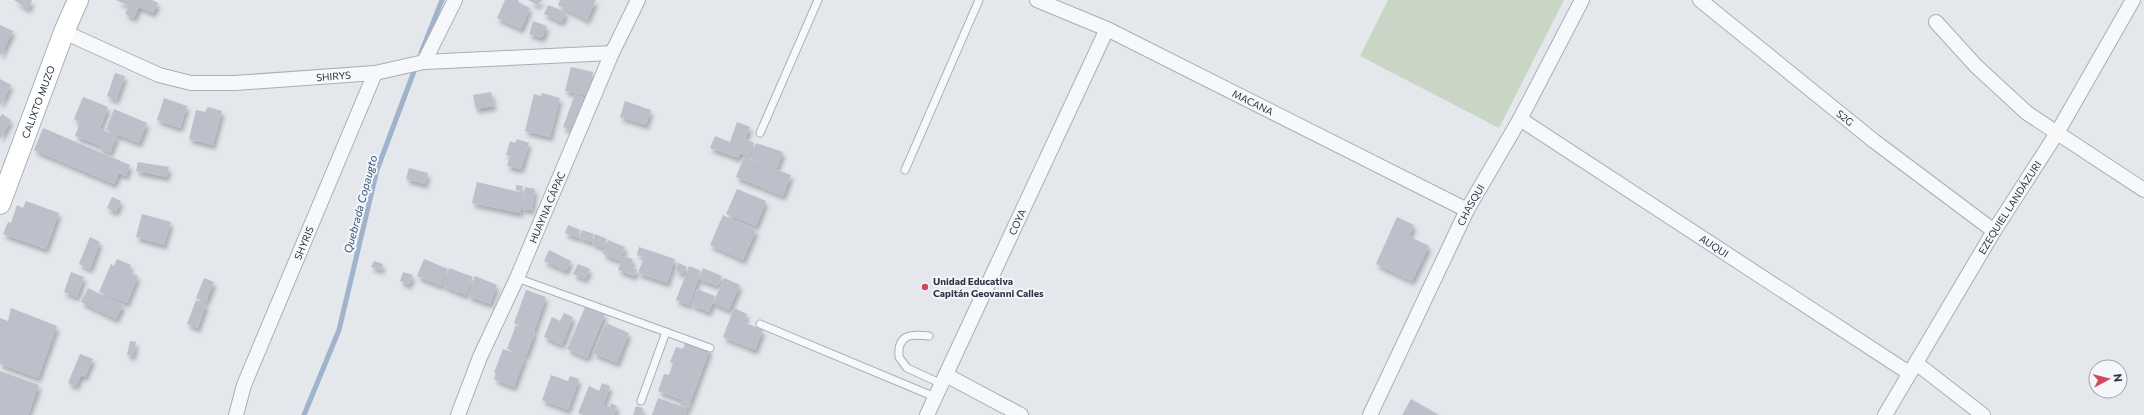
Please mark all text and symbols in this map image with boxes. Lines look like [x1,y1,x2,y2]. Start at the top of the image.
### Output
street label: CALIXTO MUZO [19,64,57,140]
street label: SHIRYS [316,69,351,83]
street label: MACANA [1230,87,1275,118]
street label: S2G [1834,107,1856,128]
water label: Quebrada Copaugto [341,153,379,255]
street label: EZEQUIEL LANDÁZURI [1976,159,2044,256]
street label: HUAYNA CÁPAC [526,170,567,245]
street label: CHASQUI [1455,182,1487,227]
street label: COYA [1006,207,1028,237]
street label: SHYRIS [291,224,316,262]
street label: AUQUI [1697,232,1731,260]
place label: Unidad Educativa Capitán Geovanni Calles [933,275,1044,299]
marker: Unidad Educativa Capitán Geovanni Calles [920,282,930,292]
north arrow [2088,359,2128,399]
text: N [2111,373,2125,383]

